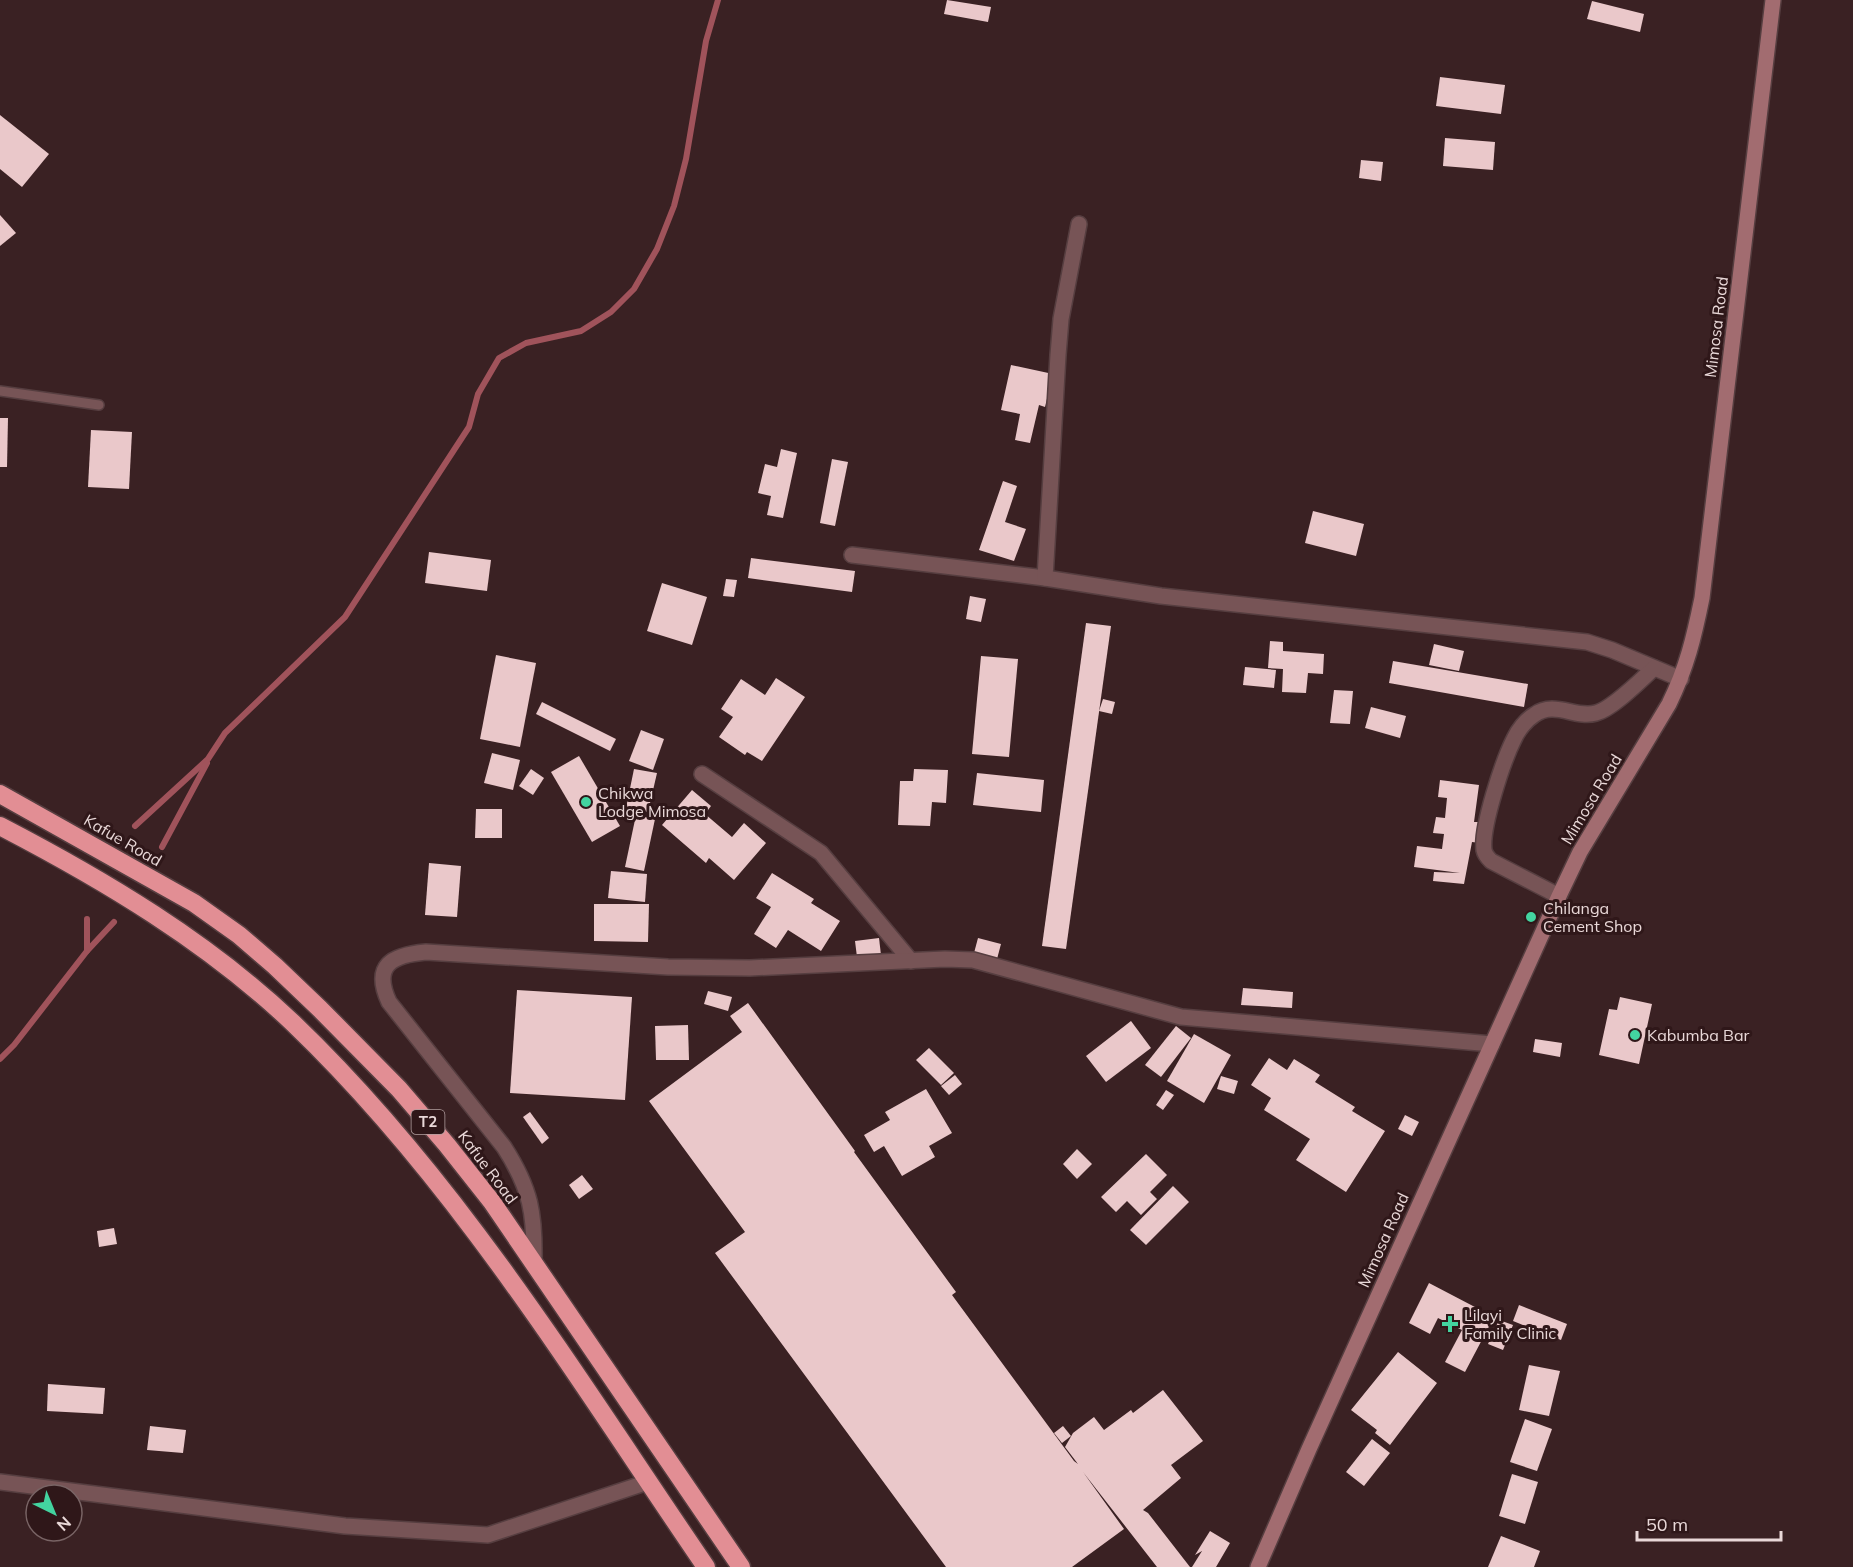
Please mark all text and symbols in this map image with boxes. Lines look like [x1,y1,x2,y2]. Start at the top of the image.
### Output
street label: Mimosa Road [1700,275,1732,379]
street label: Mimosa Road [1556,750,1626,848]
place label: Chikwa Lodge Mimosa [598,783,706,821]
marker: Chikwa Lodge Mimosa [579,795,593,809]
street label: Kafue Road [81,810,165,870]
place label: Chilanga Cement Shop [1543,898,1642,936]
marker: Chilanga Cement Shop [1524,910,1538,924]
place label: Kabumba Bar [1647,1025,1749,1045]
marker: Kabumba Bar [1628,1028,1642,1042]
road number: T2 [412,1110,444,1134]
street label: Kafue Road [454,1126,522,1208]
street label: Mimosa Road [1353,1189,1413,1291]
place label: Lilayi Family Clinic [1464,1305,1556,1343]
marker: Lilayi Family Clinic [1441,1315,1459,1333]
north arrow [24,1483,84,1543]
scale bar [1637,1504,1781,1542]
text: N [53,1513,75,1535]
text: 50 m [1646,1513,1688,1536]

